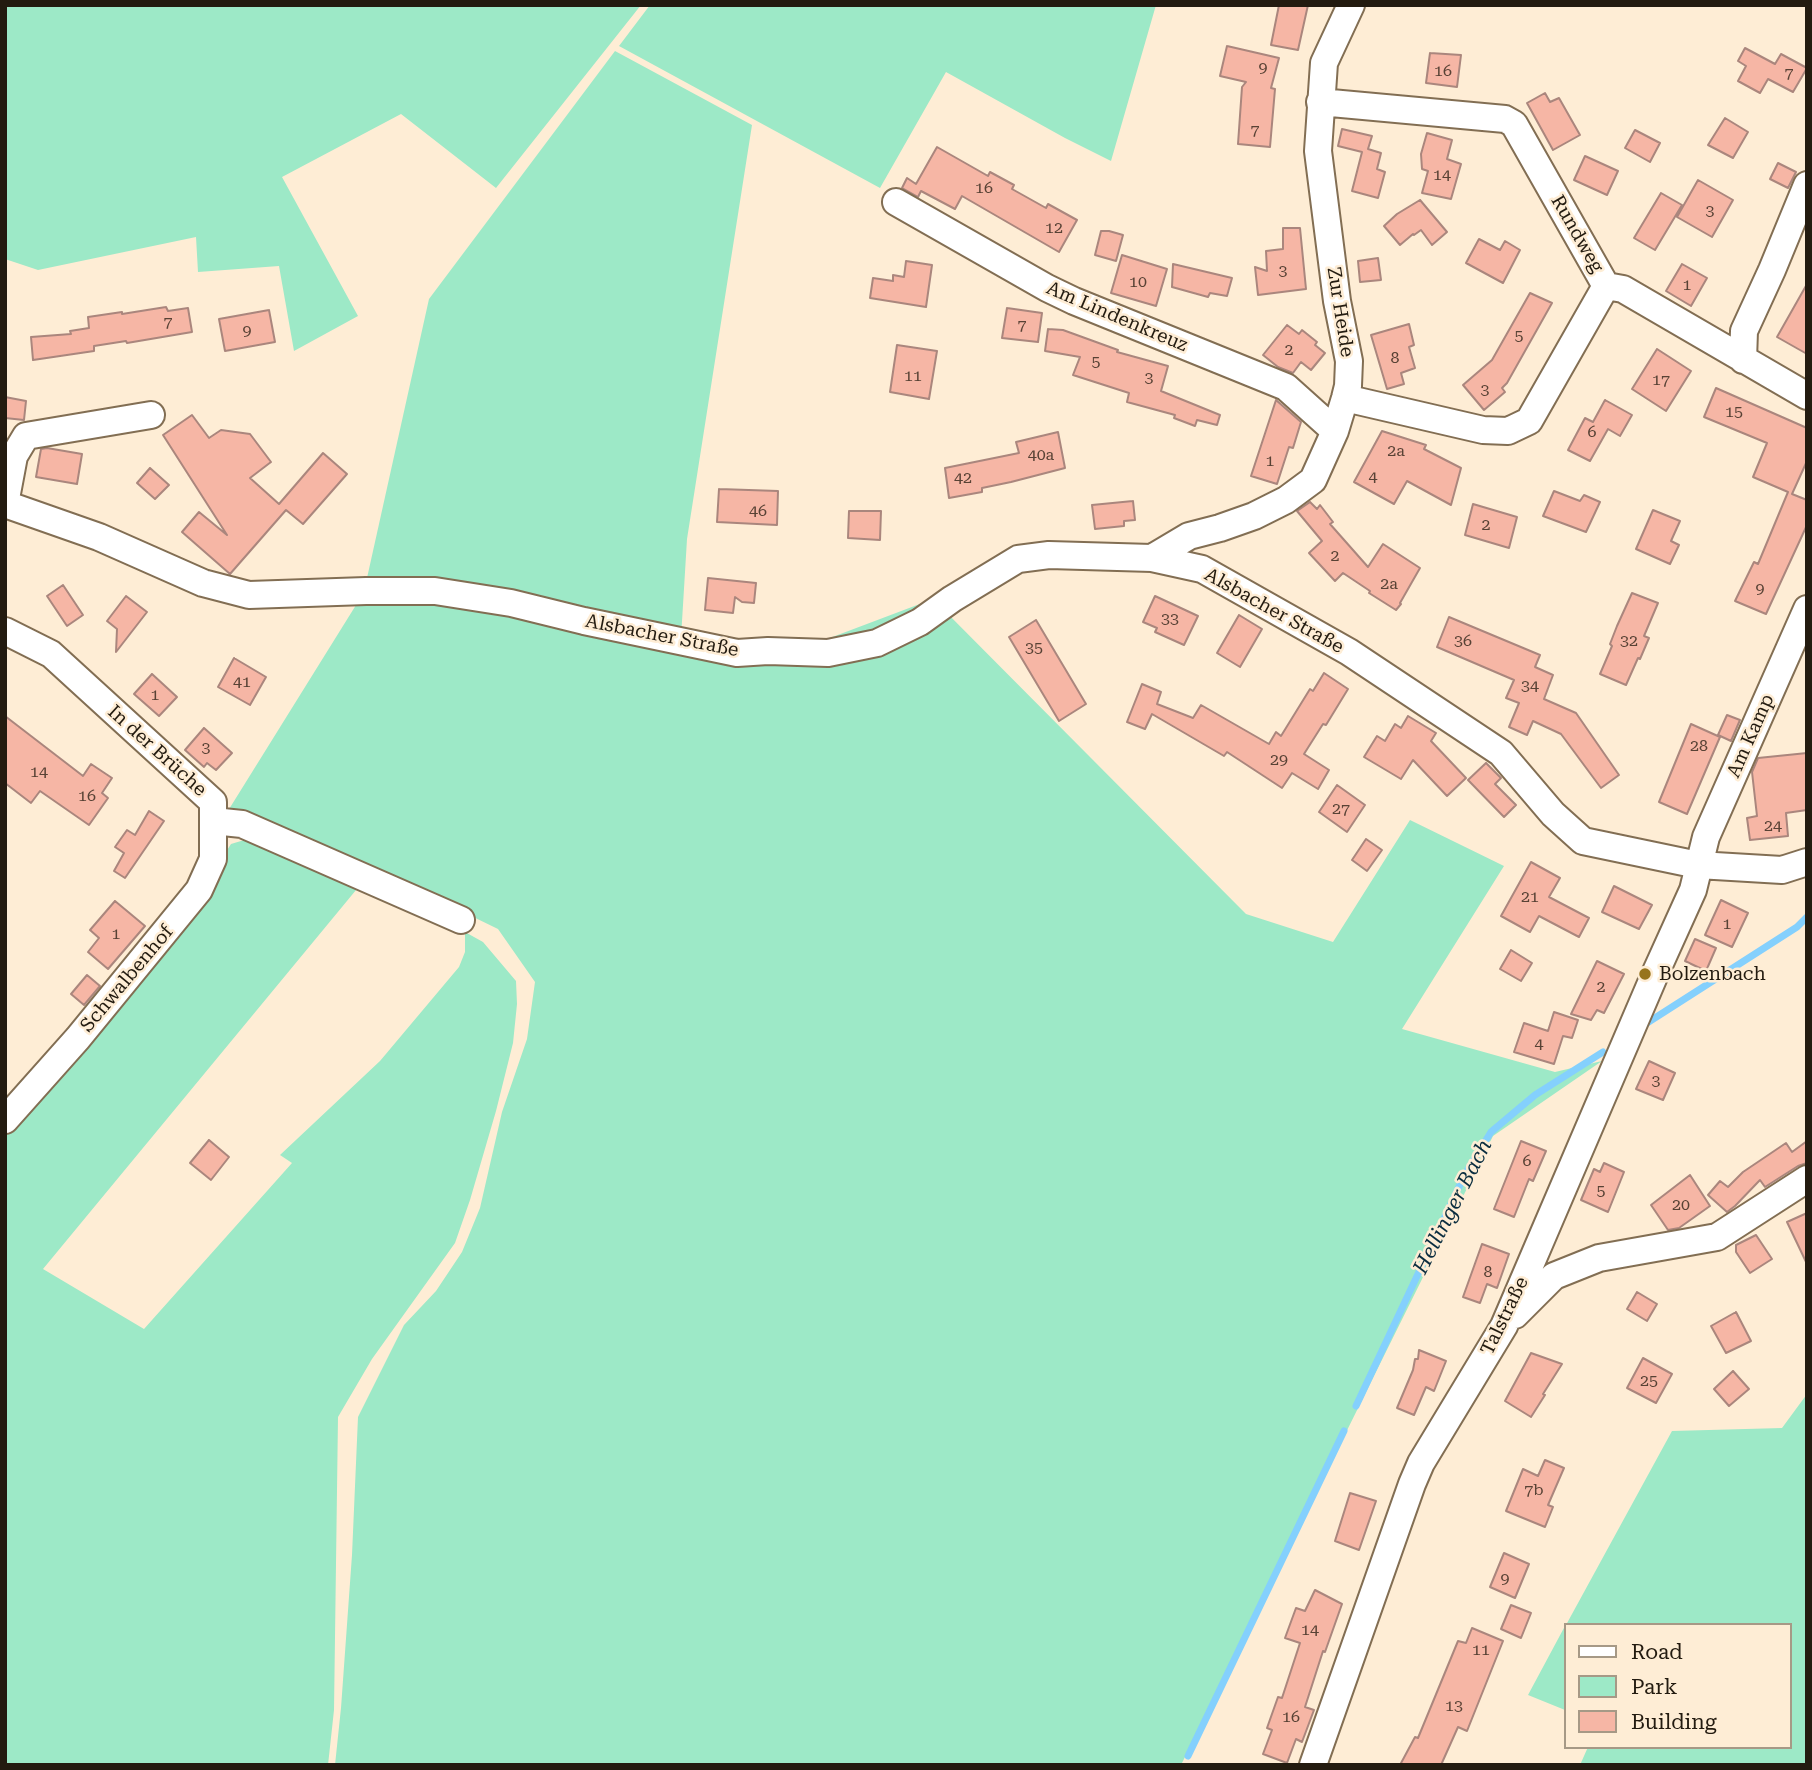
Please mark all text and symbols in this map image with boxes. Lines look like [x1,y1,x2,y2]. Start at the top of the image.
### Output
house number: 9 [1259,58,1267,78]
house number: 16 [1434,61,1452,81]
house number: 7 [1785,63,1793,83]
house number: 7 [1251,120,1259,140]
house number: 14 [1433,165,1451,185]
house number: 16 [975,178,993,198]
street label: Rundweg [1546,191,1608,277]
house number: 3 [1706,201,1714,221]
house number: 12 [1045,218,1063,238]
house number: 3 [1279,261,1287,281]
street label: Zur Heide [1322,265,1358,359]
house number: 10 [1129,272,1147,292]
house number: 1 [1683,275,1691,295]
street label: Am Lindenkreuz [1043,277,1191,357]
house number: 7 [164,312,172,332]
house number: 7 [1018,315,1026,335]
house number: 9 [243,321,251,341]
house number: 5 [1515,326,1523,346]
house number: 2 [1285,340,1293,360]
house number: 8 [1391,348,1399,368]
house number: 5 [1092,352,1100,372]
house number: 11 [904,366,922,386]
house number: 3 [1145,368,1153,388]
house number: 17 [1652,370,1670,390]
house number: 3 [1481,380,1489,400]
house number: 15 [1725,402,1743,422]
house number: 6 [1588,422,1596,442]
house number: 2a [1387,441,1405,461]
house number: 40a [1028,445,1054,465]
house number: 1 [1266,451,1274,471]
house number: 4 [1369,467,1377,487]
house number: 42 [954,468,972,488]
house number: 46 [749,501,767,521]
house number: 2 [1482,515,1490,535]
house number: 2 [1331,546,1339,566]
street label: Alsbacher Straße [1200,563,1348,659]
house number: 2a [1380,574,1398,594]
house number: 9 [1756,579,1764,599]
house number: 33 [1161,609,1179,629]
street label: Alsbacher Straße [583,610,741,662]
house number: 36 [1454,631,1472,651]
house number: 32 [1620,631,1638,651]
house number: 35 [1025,638,1043,658]
house number: 41 [233,672,251,692]
house number: 34 [1521,676,1539,696]
house number: 1 [151,685,159,705]
street label: Am Kamp [1722,691,1780,781]
street label: In der Brüche [103,701,211,801]
house number: 28 [1690,736,1708,756]
house number: 3 [202,738,210,758]
house number: 29 [1270,750,1288,770]
house number: 14 [30,762,48,782]
house number: 16 [78,786,96,806]
house number: 27 [1332,799,1350,819]
house number: 24 [1764,816,1782,836]
house number: 21 [1521,887,1539,907]
house number: 1 [1723,914,1731,934]
street label: Schwalbenhof [76,921,178,1037]
house number: 1 [112,924,120,944]
place label: Bolzenbach [1659,963,1766,985]
marker: Bolzenbach [1637,966,1653,982]
house number: 2 [1597,977,1605,997]
house number: 4 [1535,1034,1543,1054]
house number: 3 [1652,1071,1660,1091]
water label: Hellinger Bach [1408,1136,1498,1278]
house number: 6 [1523,1151,1531,1171]
house number: 5 [1597,1181,1605,1201]
house number: 20 [1672,1195,1690,1215]
house number: 8 [1484,1262,1492,1282]
street label: Talstraße [1476,1273,1534,1359]
house number: 25 [1640,1371,1658,1391]
house number: 7b [1524,1480,1544,1500]
house number: 9 [1501,1569,1509,1589]
house number: 14 [1301,1620,1319,1640]
legend [1563,1623,1791,1749]
house number: 11 [1472,1640,1490,1660]
text: Road [1631,1640,1683,1664]
text: Park [1631,1675,1677,1699]
house number: 13 [1445,1696,1463,1716]
house number: 16 [1282,1707,1300,1727]
text: Building [1631,1710,1717,1734]

